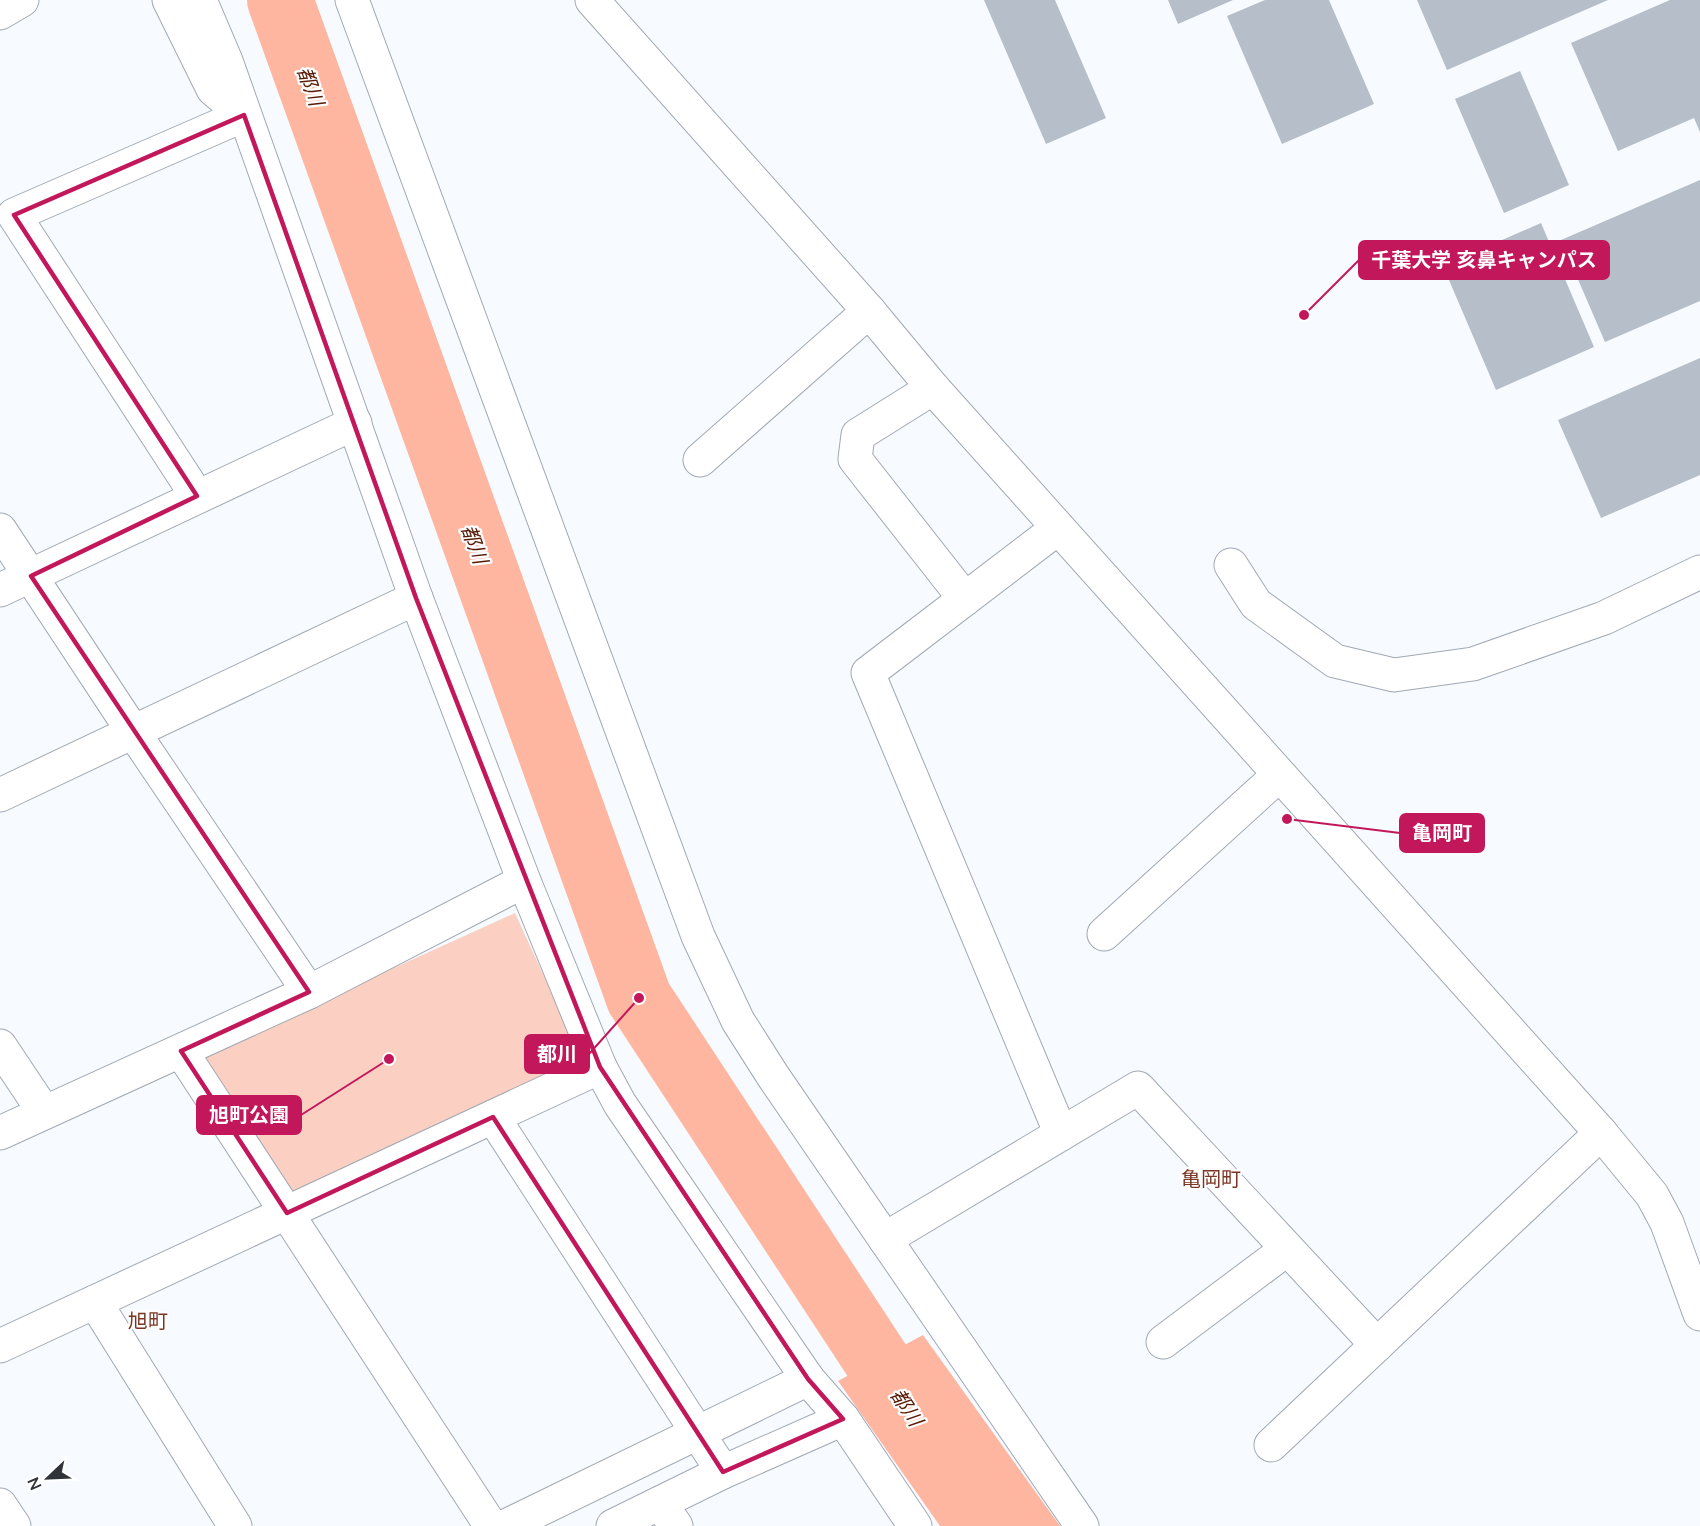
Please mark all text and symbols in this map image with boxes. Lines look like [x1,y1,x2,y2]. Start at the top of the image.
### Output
water label: 都川 [292,63,330,111]
callout: 千葉大学 亥鼻キャンパス [1359,241,1609,279]
text: 千葉大学 亥鼻キャンパス [1371,247,1597,272]
water label: 都川 [456,521,494,569]
callout: 亀岡町 [1400,814,1484,852]
text: 亀岡町 [1412,820,1472,845]
callout: 都川 [525,1035,589,1073]
text: 都川 [537,1041,577,1066]
callout: 旭町公園 [197,1096,301,1134]
text: 旭町公園 [209,1102,289,1127]
district label: 亀岡町 [1181,1166,1241,1191]
district label: 旭町 [128,1308,168,1333]
water label: 都川 [886,1383,929,1432]
north arrow [18,1448,78,1508]
text: N [23,1474,46,1493]

